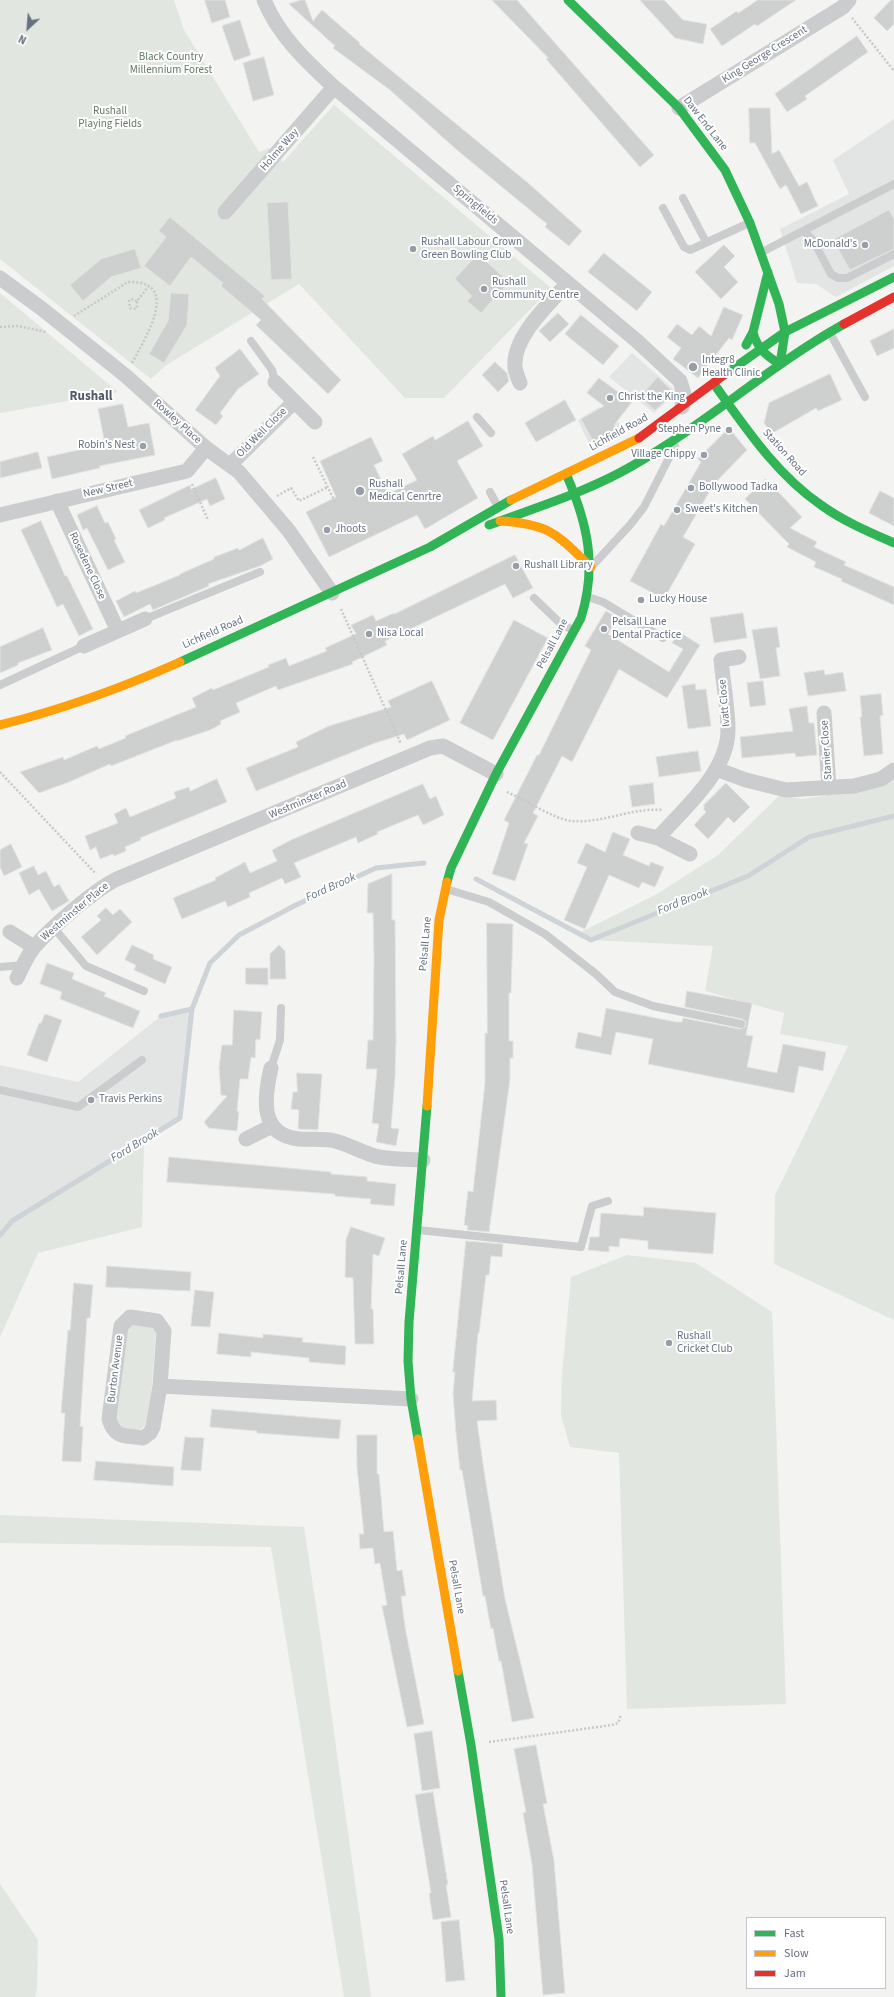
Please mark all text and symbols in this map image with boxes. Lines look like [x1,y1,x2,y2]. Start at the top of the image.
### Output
north arrow [8,8,48,48]
street label: King George Crescent [720,23,810,87]
text: N [16,31,29,48]
park label: Black Country Millennium Forest [130,51,212,77]
street label: Daw End Lane [680,94,730,154]
park label: Rushall Playing Fields [78,105,142,131]
street label: Holme Way [258,126,302,174]
street label: Springfields [450,182,500,228]
place label: Rushall Labour Crown Green Bowling Club [421,236,522,262]
place label: McDonald's [804,238,857,252]
marker: McDonald's [860,240,870,250]
marker: Rushall Labour Crown Green Bowling Club [408,244,418,254]
place label: Rushall Community Centre [492,276,579,302]
marker: Rushall Community Centre [479,284,489,294]
place label: Integr8 Health Clinic [702,354,760,380]
marker: Integr8 Health Clinic [687,361,699,373]
district label: Rushall [70,389,112,405]
place label: Christ the King [618,391,685,405]
marker: Christ the King [605,393,615,403]
street label: Rowley Place [150,397,204,447]
street label: Old Well Close [234,405,290,461]
street label: Lichfield Road [587,411,651,455]
place label: Stephen Pyne [658,423,721,437]
marker: Stephen Pyne [724,425,734,435]
street label: Station Road [759,427,809,479]
place label: Robin's Nest [78,439,135,453]
marker: Robin's Nest [138,441,148,451]
place label: Village Chippy [631,448,696,462]
marker: Village Chippy [699,450,709,460]
street label: New Street [82,477,134,501]
place label: Rushall Medical Cenrtre [369,478,441,504]
place label: Bollywood Tadka [699,481,778,495]
marker: Bollywood Tadka [686,483,696,493]
marker: Rushall Medical Cenrtre [354,485,366,497]
place label: Sweet's Kitchen [685,503,758,517]
marker: Sweet's Kitchen [672,505,682,515]
place label: Jhoots [335,523,366,537]
marker: Jhoots [322,525,332,535]
street label: Rosedene Close [66,530,108,602]
place label: Rushall Library [524,559,593,573]
marker: Rushall Library [511,561,521,571]
place label: Lucky House [649,593,707,607]
marker: Lucky House [636,595,646,605]
street label: Lichfield Road [181,614,245,652]
place label: Pelsall Lane Dental Practice [612,616,681,642]
street label: Pelsall Lane [534,617,572,671]
marker: Pelsall Lane Dental Practice [599,624,609,634]
place label: Nisa Local [377,627,424,641]
marker: Nisa Local [364,629,374,639]
street label: Ivatt Close [716,679,734,727]
street label: Stanier Close [818,720,836,780]
street label: Westminster Road [267,778,349,822]
water label: Ford Brook [304,871,358,905]
street label: Westminster Place [38,880,112,944]
water label: Ford Brook [656,885,710,919]
street label: Pelsall Lane [417,916,435,972]
place label: Travis Perkins [99,1093,162,1107]
marker: Travis Perkins [86,1095,96,1105]
water label: Ford Brook [108,1126,162,1166]
street label: Pelsall Lane [393,1239,411,1295]
place label: Rushall Cricket Club [677,1330,732,1356]
street label: Burton Avenue [105,1334,127,1404]
marker: Rushall Cricket Club [664,1338,674,1348]
street label: Pelsall Lane [445,1559,467,1615]
street label: Pelsall Lane [496,1879,516,1935]
legend [746,1917,886,1989]
text: Fast [784,1925,804,1942]
text: Slow [784,1945,809,1962]
text: Jam [784,1965,806,1982]

